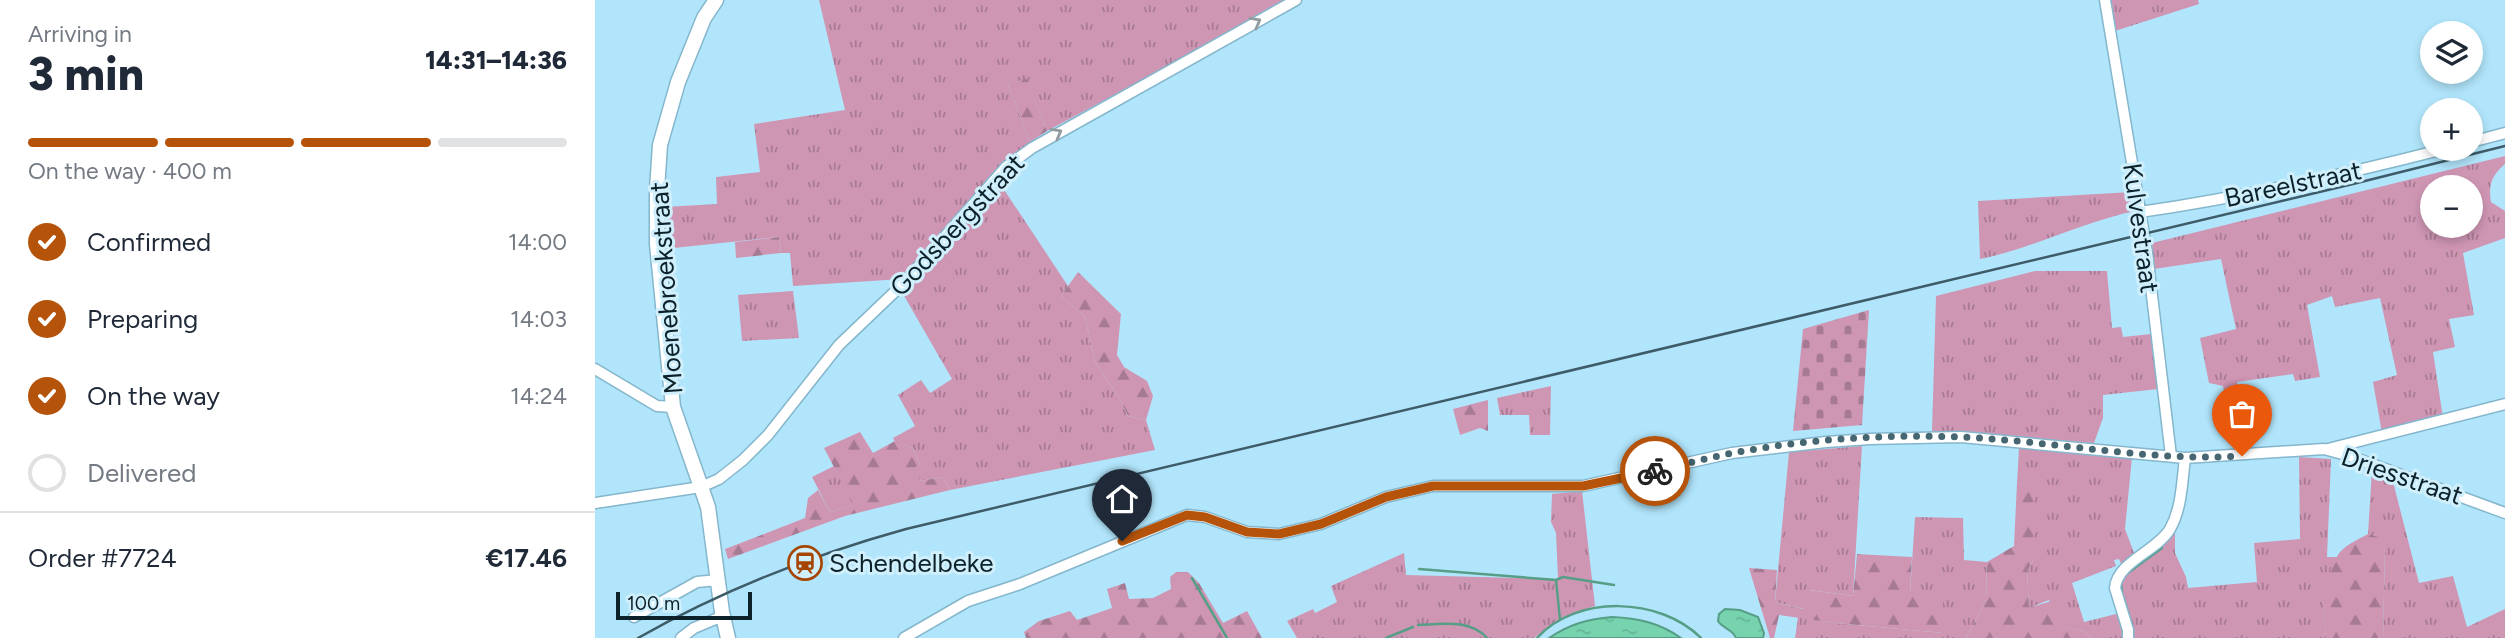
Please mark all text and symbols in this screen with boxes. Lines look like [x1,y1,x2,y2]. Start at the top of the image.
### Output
one-way arrow [1249,17,1261,30]
text: Arriving in [28,20,132,48]
map controls [2420,21,2483,238]
button: layers [2420,21,2483,84]
text: 14:31–14:36 [425,44,567,76]
text: 3 min [28,46,144,102]
button: + [2420,98,2483,161]
one-way arrow [1050,128,1063,141]
street label: Godsbergstraat [883,147,1031,303]
street label: Bareelstraat [2222,154,2365,214]
text: On the way · 400 m [28,157,232,185]
street label: Kulvestraat [2116,161,2166,295]
button: − [2420,175,2483,238]
street label: Moenebroekstraat [643,180,689,395]
icon: check [28,223,66,261]
text: Confirmed [87,226,211,258]
text: 14:00 [508,228,567,256]
icon: check [28,300,66,338]
text: Preparing [87,303,198,335]
text: 14:03 [510,305,567,333]
icon: check [28,377,66,415]
text: On the way [87,380,220,412]
text: 14:24 [510,382,567,410]
pin [2212,384,2272,456]
icon: bag [2223,395,2261,433]
courier [1620,436,1690,506]
street label: Driesstraat [2337,440,2467,512]
icon: bike [1636,452,1674,490]
text: Delivered [87,457,196,489]
pin [1092,469,1152,541]
icon: home [1103,480,1141,518]
text: Order #7724 [28,542,177,574]
text: €17.46 [486,542,567,574]
station icon: Schendelbeke [786,544,824,582]
place label: Schendelbeke [829,547,993,579]
scale bar [616,589,753,621]
text: 100 m [627,592,680,615]

